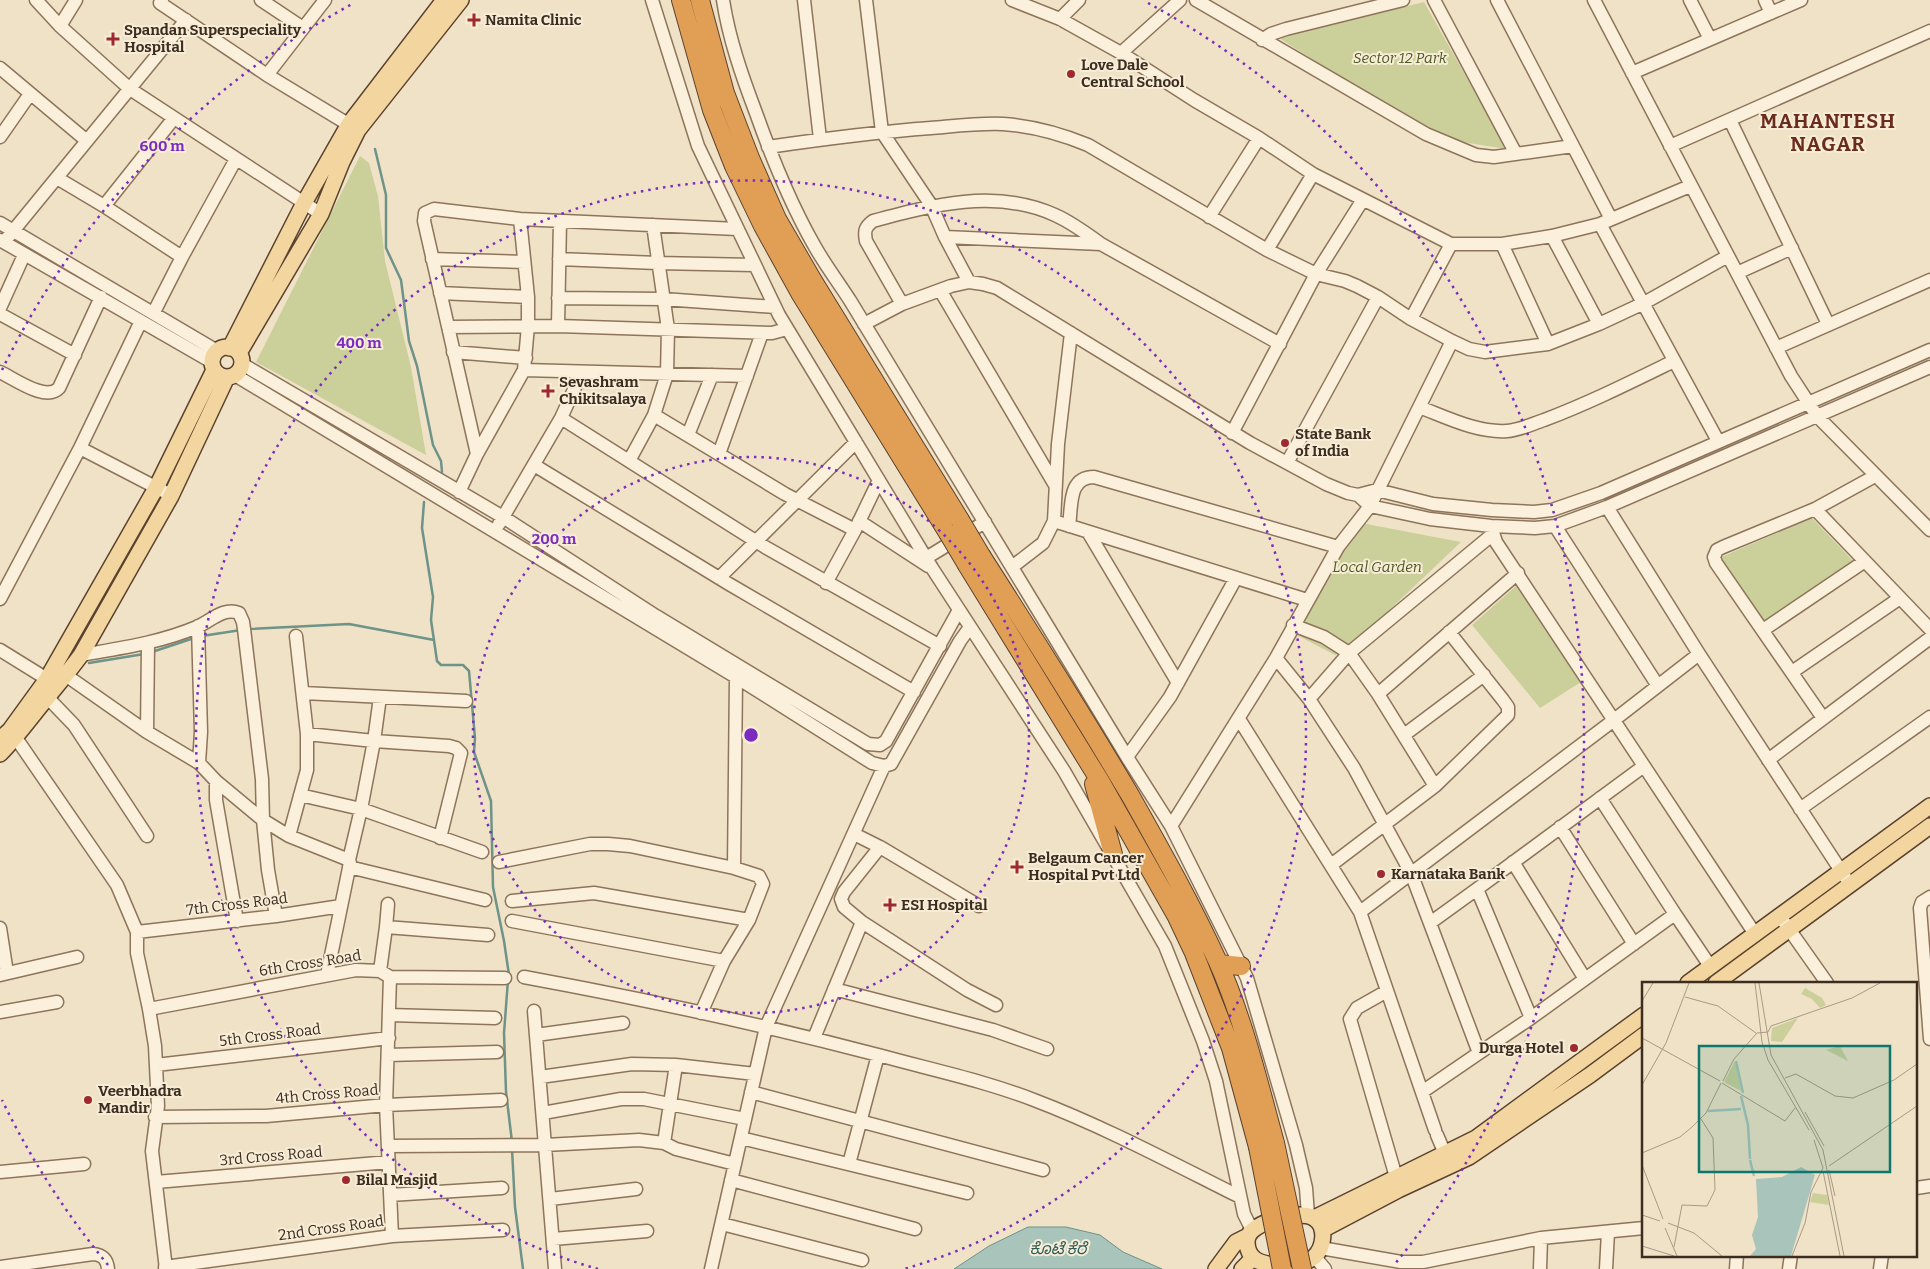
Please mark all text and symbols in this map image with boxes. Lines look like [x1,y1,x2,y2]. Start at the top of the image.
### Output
place label: Namita Clinic [485,11,582,29]
marker: Namita Clinic [467,13,481,27]
place label: Spandan Superspeciality Hospital [124,21,302,56]
marker: Spandan Superspeciality Hospital [106,32,120,46]
park label: Sector 12 Park [1353,49,1448,67]
place label: Love Dale Central School [1081,56,1185,91]
marker: Love Dale Central School [1065,68,1077,80]
district label: MAHANTESH NAGAR [1760,109,1896,156]
text: 600 m [140,137,185,155]
text: 400 m [336,334,382,352]
place label: Sevashram Chikitsalaya [559,373,647,408]
marker: Sevashram Chikitsalaya [541,384,555,398]
place label: State Bank of India [1295,425,1371,460]
marker: State Bank of India [1279,437,1291,449]
text: 200 m [532,530,577,548]
park label: Local Garden [1332,558,1422,576]
centre of rings [742,726,760,744]
place label: Belgaum Cancer Hospital Pvt Ltd [1028,849,1144,884]
marker: Belgaum Cancer Hospital Pvt Ltd [1010,860,1024,874]
place label: Karnataka Bank [1391,865,1505,883]
marker: Karnataka Bank [1375,868,1387,880]
street label: 7th Cross Road [185,889,289,919]
place label: ESI Hospital [901,896,988,914]
marker: ESI Hospital [883,898,897,912]
street label: 6th Cross Road [258,946,362,980]
inset map [1642,982,1918,1256]
street label: 5th Cross Road [218,1020,322,1050]
place label: Durga Hotel [1479,1039,1564,1057]
marker: Durga Hotel [1568,1042,1580,1054]
street label: 4th Cross Road [275,1081,379,1107]
place label: Veerbhadra Mandir [98,1082,182,1117]
marker: Veerbhadra Mandir [82,1094,94,1106]
street label: 3rd Cross Road [219,1143,323,1169]
place label: Bilal Masjid [356,1171,437,1189]
marker: Bilal Masjid [340,1174,352,1186]
street label: 2nd Cross Road [277,1212,385,1244]
water label: ಕೊಟೆ ಕೆರೆ [1030,1239,1089,1258]

